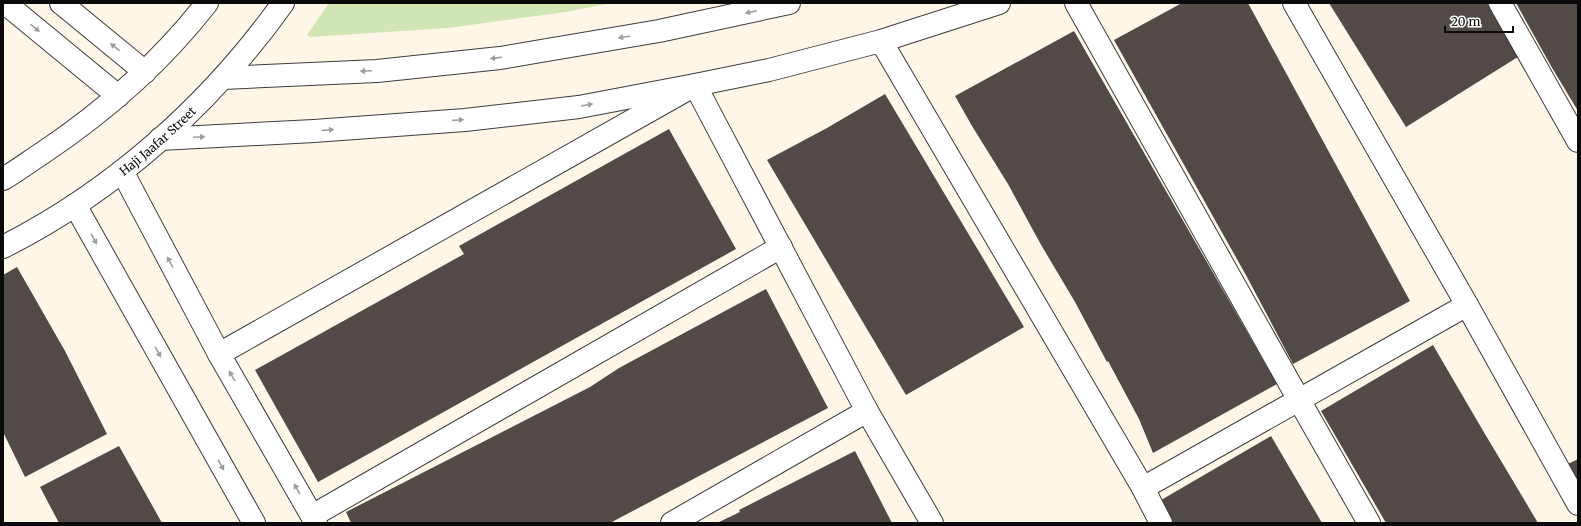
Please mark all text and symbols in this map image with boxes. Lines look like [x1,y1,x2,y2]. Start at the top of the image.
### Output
scale bar [1445,8,1513,34]
one-way arrow [745,9,758,15]
text: 20 m [1451,14,1480,29]
one-way arrow [29,23,40,32]
one-way arrow [618,34,630,40]
one-way arrow [109,42,120,51]
one-way arrow [490,55,502,62]
one-way arrow [359,68,372,74]
one-way arrow [581,102,593,108]
street label: Haji Jaafar Street [116,103,199,178]
one-way arrow [452,117,464,124]
one-way arrow [322,126,334,133]
one-way arrow [193,134,205,141]
one-way arrow [91,233,98,245]
one-way arrow [167,256,174,268]
one-way arrow [154,346,161,358]
one-way arrow [229,370,236,382]
one-way arrow [218,460,225,471]
one-way arrow [293,483,300,495]

